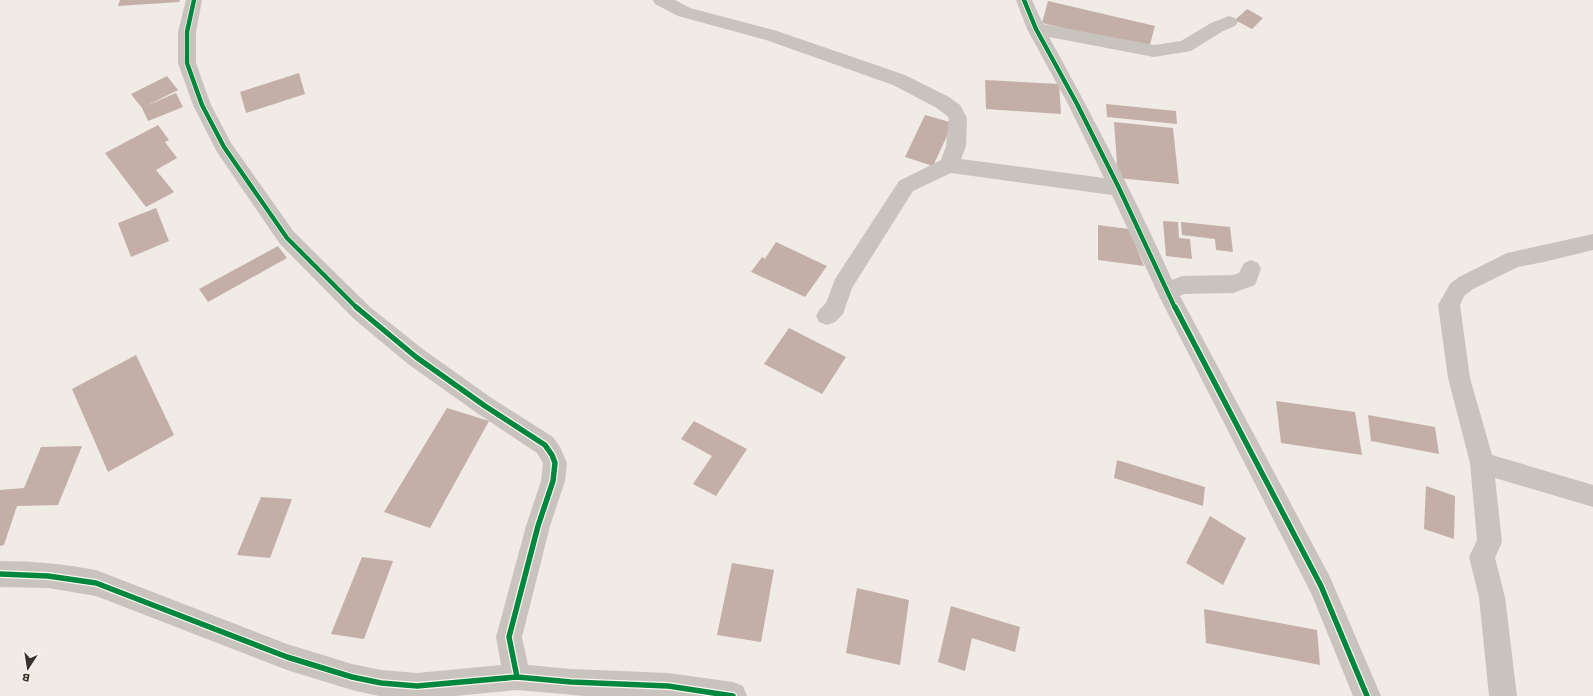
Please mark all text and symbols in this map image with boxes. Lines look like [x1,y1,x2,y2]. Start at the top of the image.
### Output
north arrow [8,648,48,688]
text: B [21,670,31,684]

